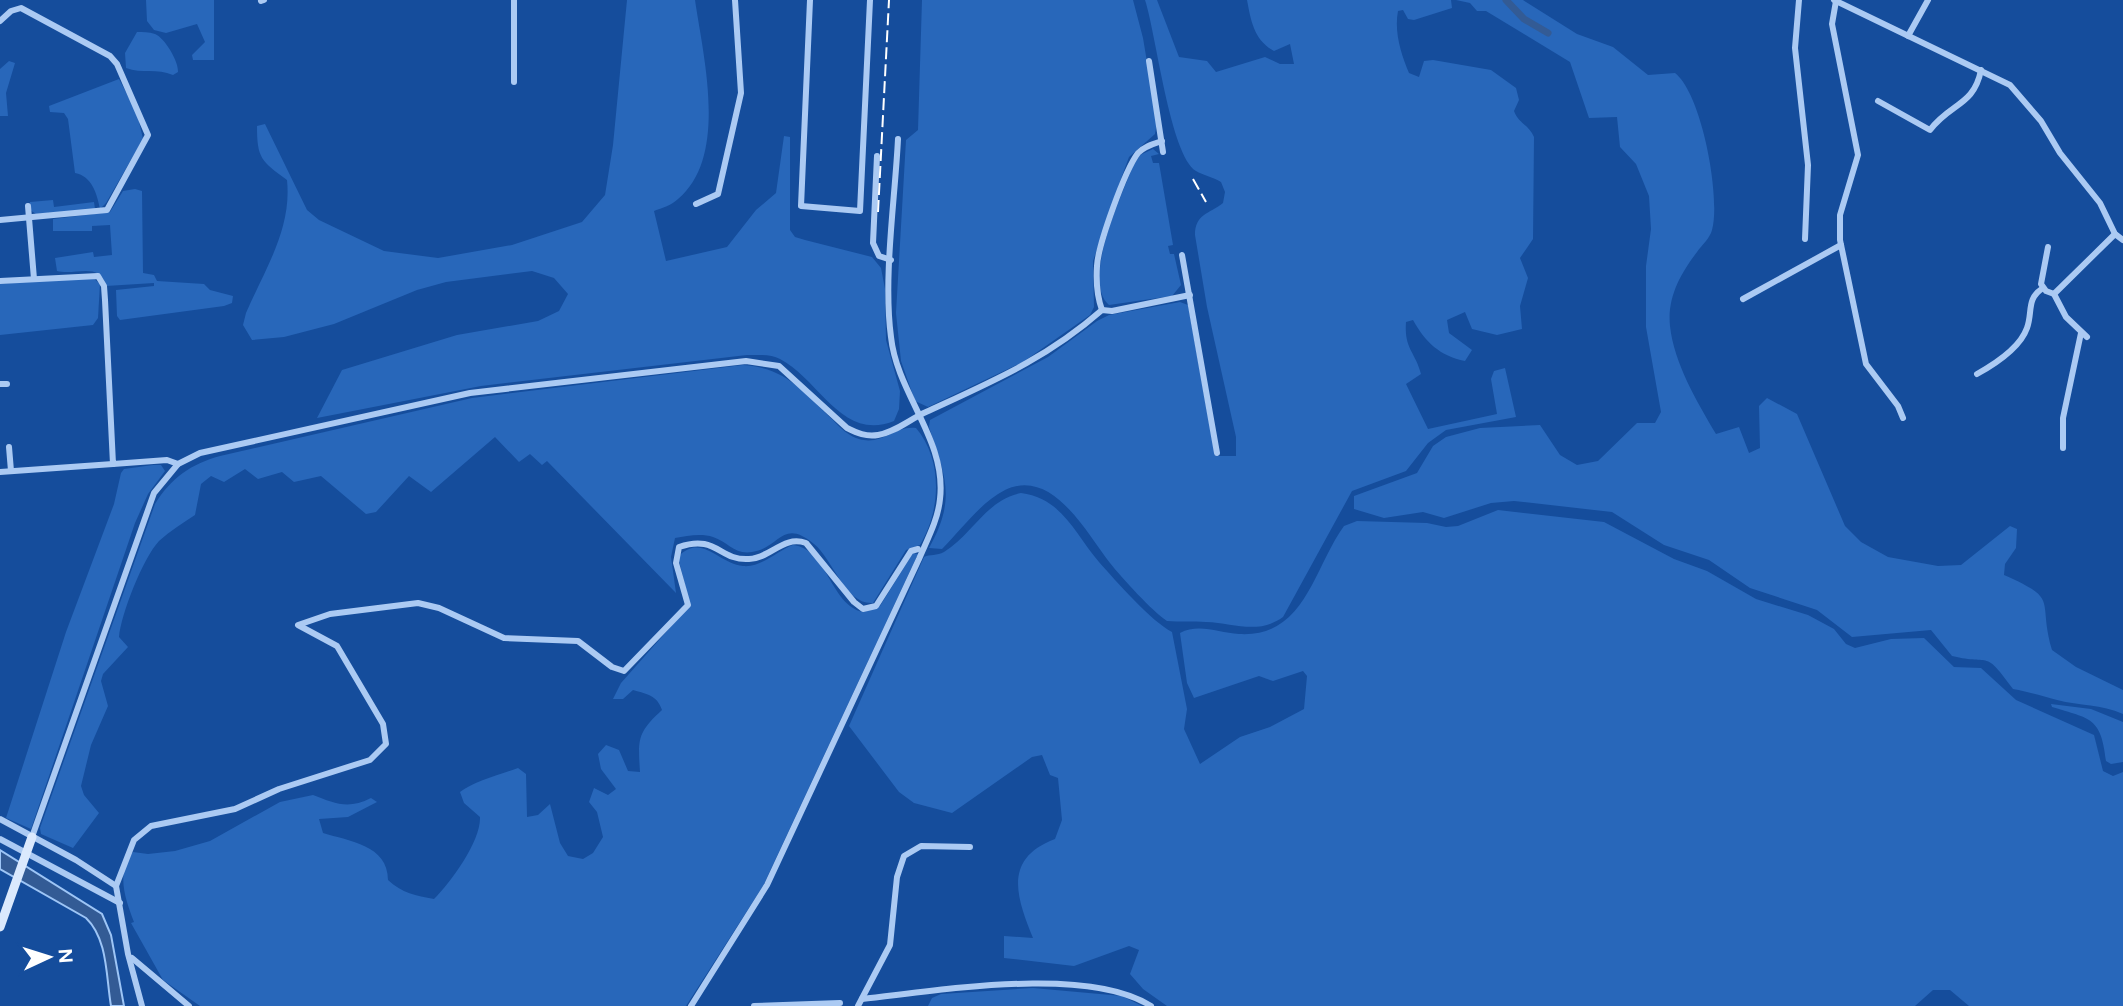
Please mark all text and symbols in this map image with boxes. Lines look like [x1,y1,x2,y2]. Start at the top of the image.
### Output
north arrow [14,922,84,992]
text: N [53,948,77,964]

